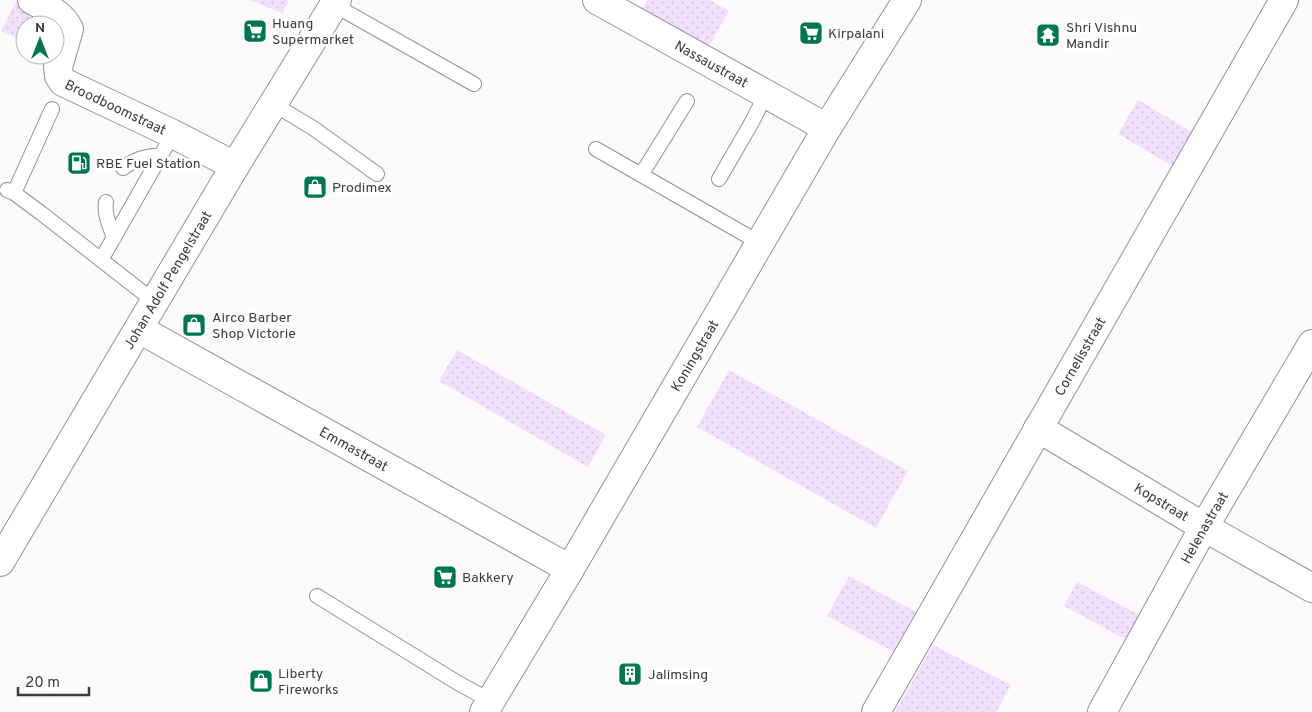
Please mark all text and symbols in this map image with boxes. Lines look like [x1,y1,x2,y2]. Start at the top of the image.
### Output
north arrow [15,15,65,65]
place label: Huang Supermarket [272,16,354,49]
supermarket icon: Huang Supermarket [242,18,268,44]
text: N [35,20,45,37]
supermarket icon: Kirpalani [798,20,824,46]
place label: Shri Vishnu Mandir [1066,20,1137,53]
temple icon: Shri Vishnu Mandir [1035,22,1061,48]
place label: Kirpalani [828,26,884,43]
street label: Nassaustraat [671,38,750,92]
street label: Broodboomstraat [62,77,168,139]
fuel station icon: RBE Fuel Station [66,150,92,176]
place label: RBE Fuel Station [96,156,201,173]
shop icon: Prodimex [302,174,328,200]
place label: Prodimex [332,180,392,197]
street label: Johan Adolf Pengelstraat [121,208,216,353]
place label: Airco Barber Shop Victorie [212,310,296,343]
shop icon: Airco Barber Shop Victorie [181,312,207,338]
street label: Cornelisstraat [1052,315,1110,399]
street label: Koningstraat [668,317,723,395]
street label: Emmastraat [316,424,390,476]
street label: Kopstraat [1131,480,1191,526]
street label: Helenastraat [1178,489,1233,567]
supermarket icon: Bakkery [432,564,458,590]
place label: Bakkery [462,570,514,587]
building icon: Jalimsing [617,661,643,687]
scale bar [18,664,89,696]
place label: Liberty Fireworks [278,666,339,699]
place label: Jalimsing [648,667,708,684]
shop icon: Liberty Fireworks [248,668,274,694]
text: 20 m [25,674,60,693]

